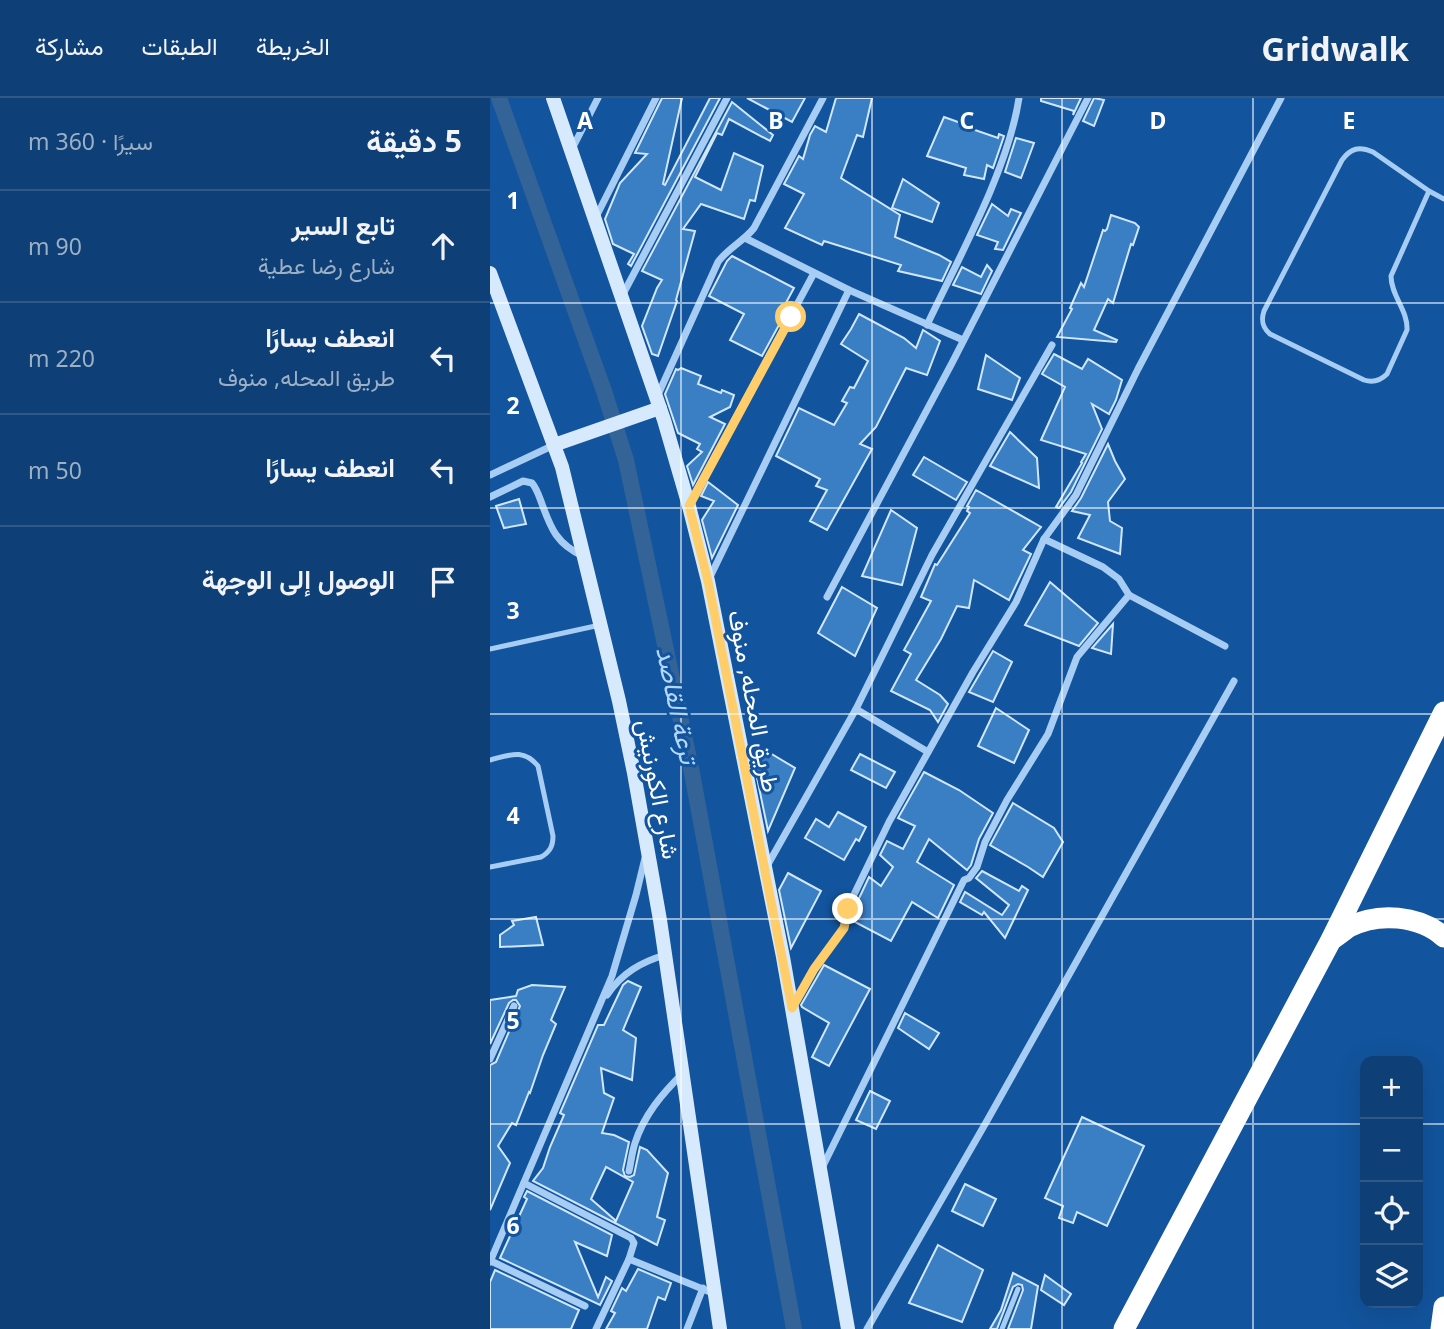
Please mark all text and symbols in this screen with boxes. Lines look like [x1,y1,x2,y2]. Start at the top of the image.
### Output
text: Gridwalk [1261,26,1409,71]
text: مشاركة [35,29,103,62]
text: الطبقات [141,29,218,62]
text: الخريطة [256,29,330,62]
text: A [577,104,593,136]
text: B [768,104,784,136]
text: C [960,104,975,136]
text: D [1150,104,1166,136]
text: E [1343,104,1355,136]
text: 5 دقيقة [366,120,462,161]
text: سيرًا · 360 m [28,125,153,157]
text: 1 [506,184,520,216]
text: تابع السير [291,207,395,243]
icon: ahead [424,227,462,265]
text: 90 m [28,230,82,262]
text: شارع رضا عطية [258,249,395,281]
route start [775,301,806,332]
text: انعطف يسارًا [265,319,395,355]
icon: left [424,339,462,377]
text: 220 m [28,342,95,374]
text: طريق المحله, منوف [218,361,395,393]
text: 2 [506,389,520,421]
text: انعطف يسارًا [265,449,395,485]
icon: left [424,451,462,489]
text: 50 m [28,454,82,486]
text: الوصول إلى الوجهة [202,561,395,597]
icon: arrive [424,563,462,601]
text: 3 [506,594,520,626]
street label: طريق المحله, منوف [721,607,789,795]
water label: ترعة القاصد [648,643,709,770]
street label: شارع الكورنيش [628,716,689,862]
text: 4 [506,799,520,831]
route end [832,893,863,924]
text: 5 [506,1004,520,1036]
map controls [1360,1056,1423,1308]
button: + [1360,1056,1423,1119]
button: − [1360,1119,1423,1182]
button: locate [1360,1182,1423,1245]
text: 6 [506,1209,520,1241]
button: layers [1360,1245,1423,1308]

